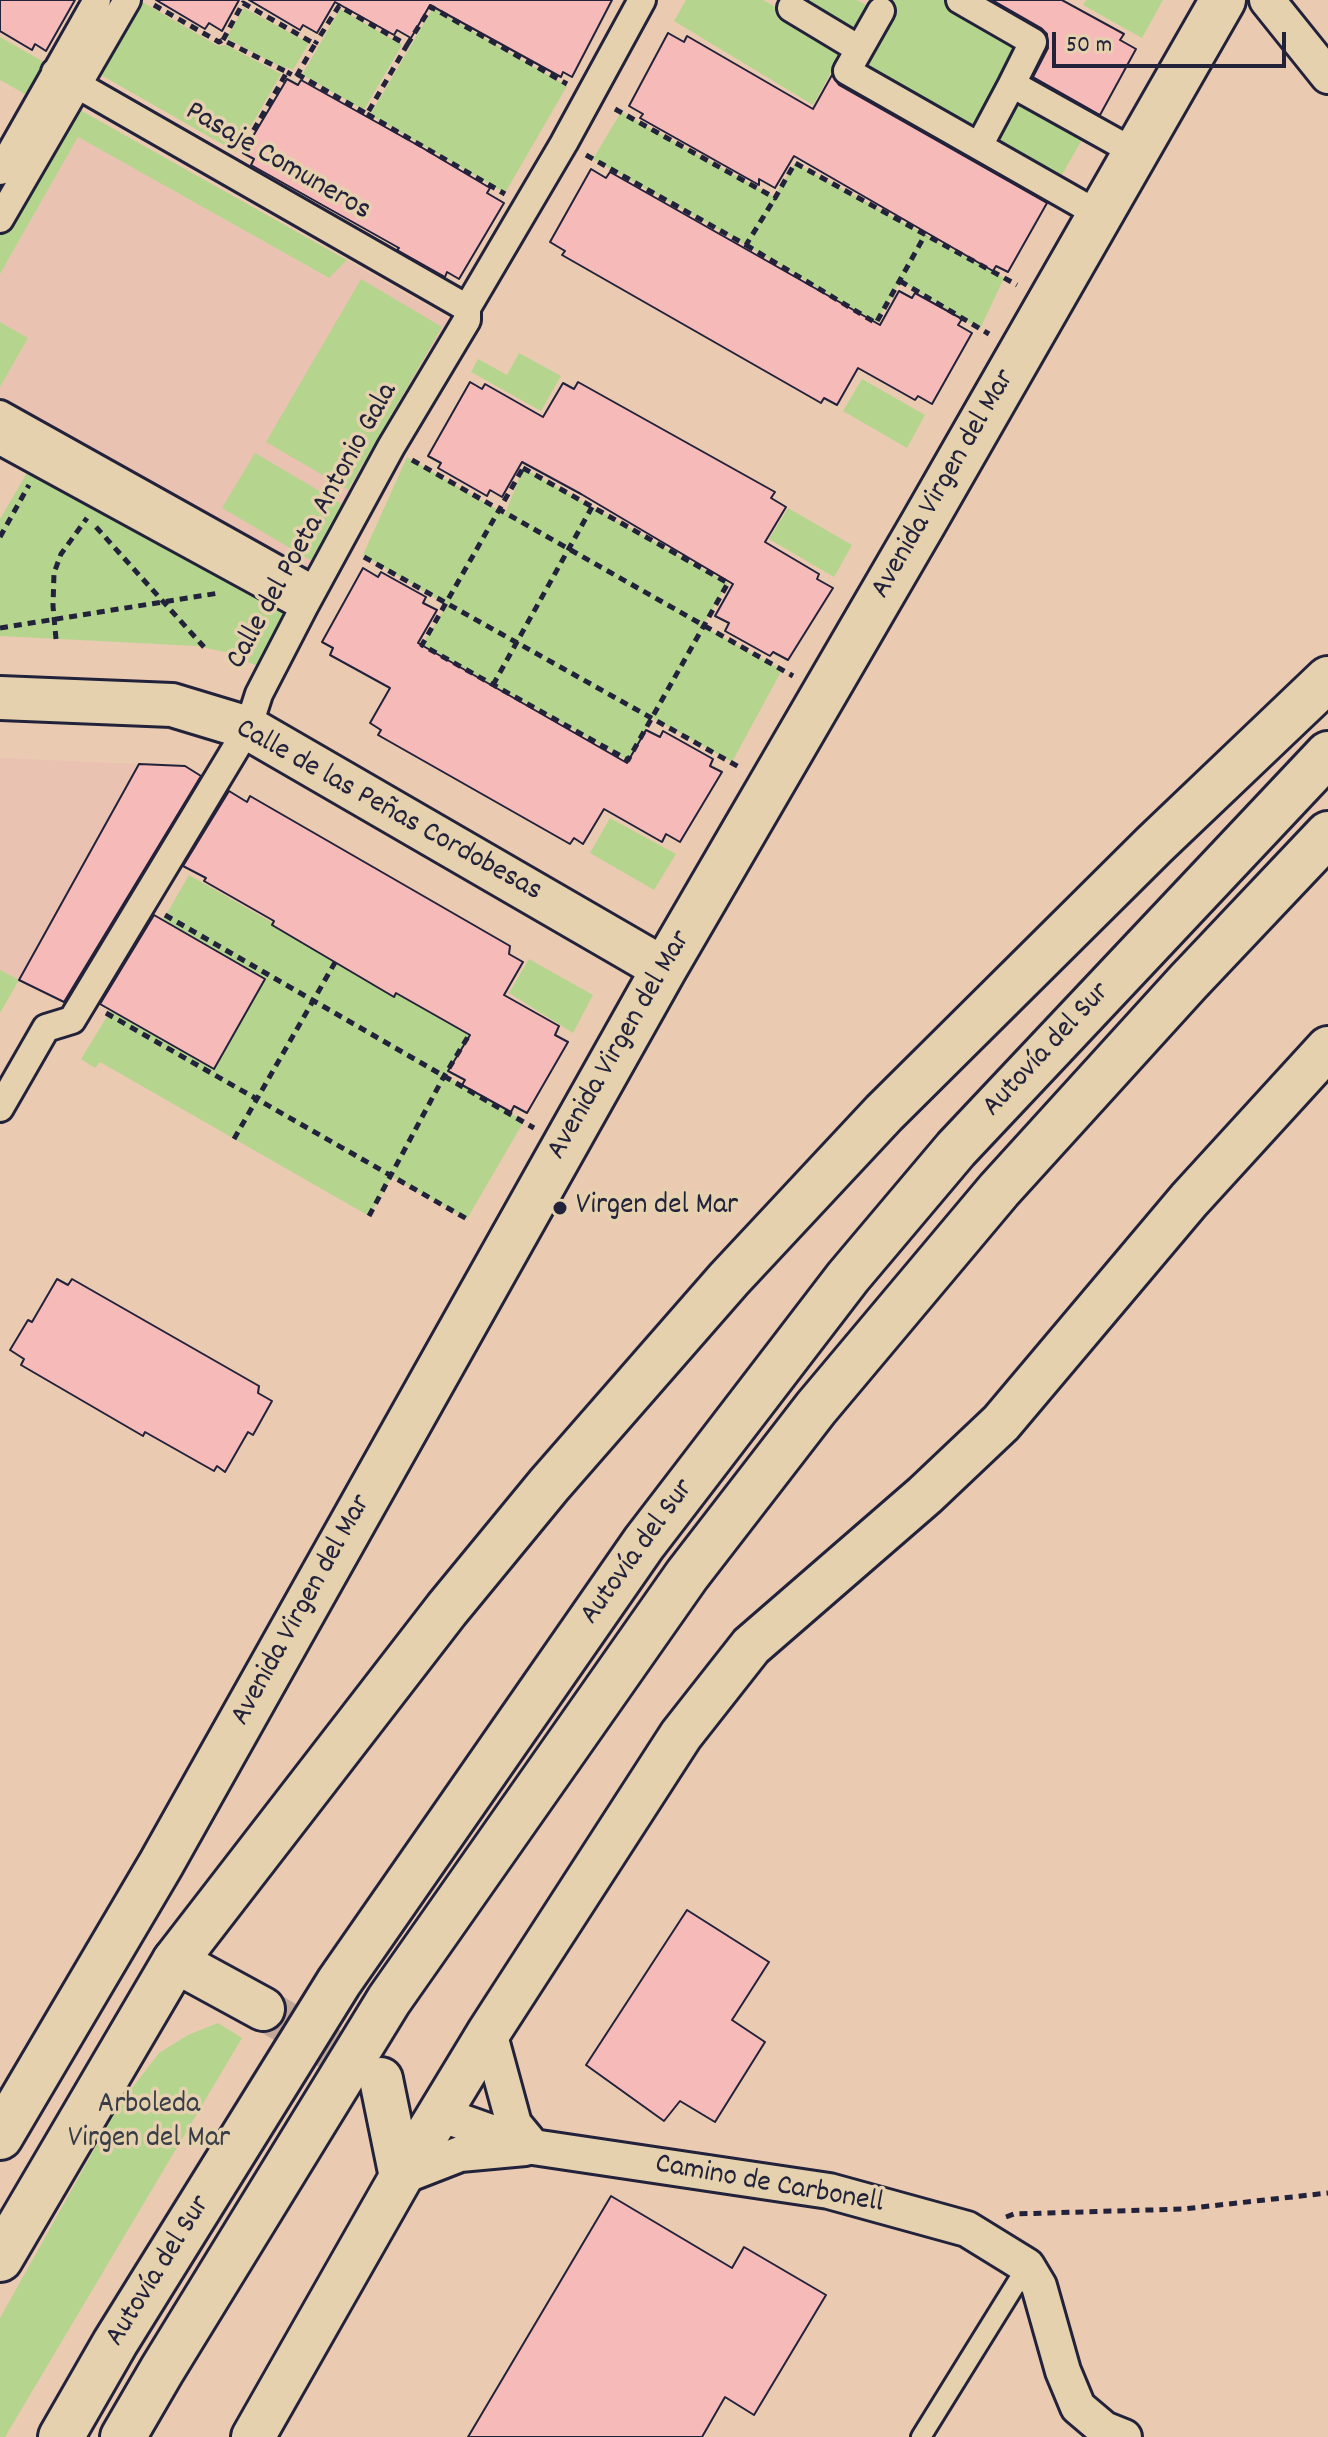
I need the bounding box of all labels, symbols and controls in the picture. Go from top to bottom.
scale bar [1056,16,1290,66]
text: 50 m [1066,29,1112,63]
street label: Pasaje Comuneros [178,95,376,231]
street label: Avenida Virgen del Mar [865,364,1025,606]
street label: Calle del Poeta Antonio Gala [220,378,408,676]
street label: Calle de las Peñas Cordobesas [229,713,547,911]
street label: Avenida Virgen del Mar [541,925,701,1167]
street label: Autovía del Sur [976,976,1120,1126]
place label: Virgen del Mar [576,1190,738,1226]
marker: Virgen del Mar [551,1199,569,1217]
street label: Autovía del Sur [574,1473,704,1633]
street label: Avenida Virgen del Mar [225,1489,381,1733]
park label: Arboleda Virgen del Mar [68,2089,230,2160]
street label: Camino de Carbonell [652,2148,886,2224]
street label: Autovía del Sur [99,2190,221,2354]

